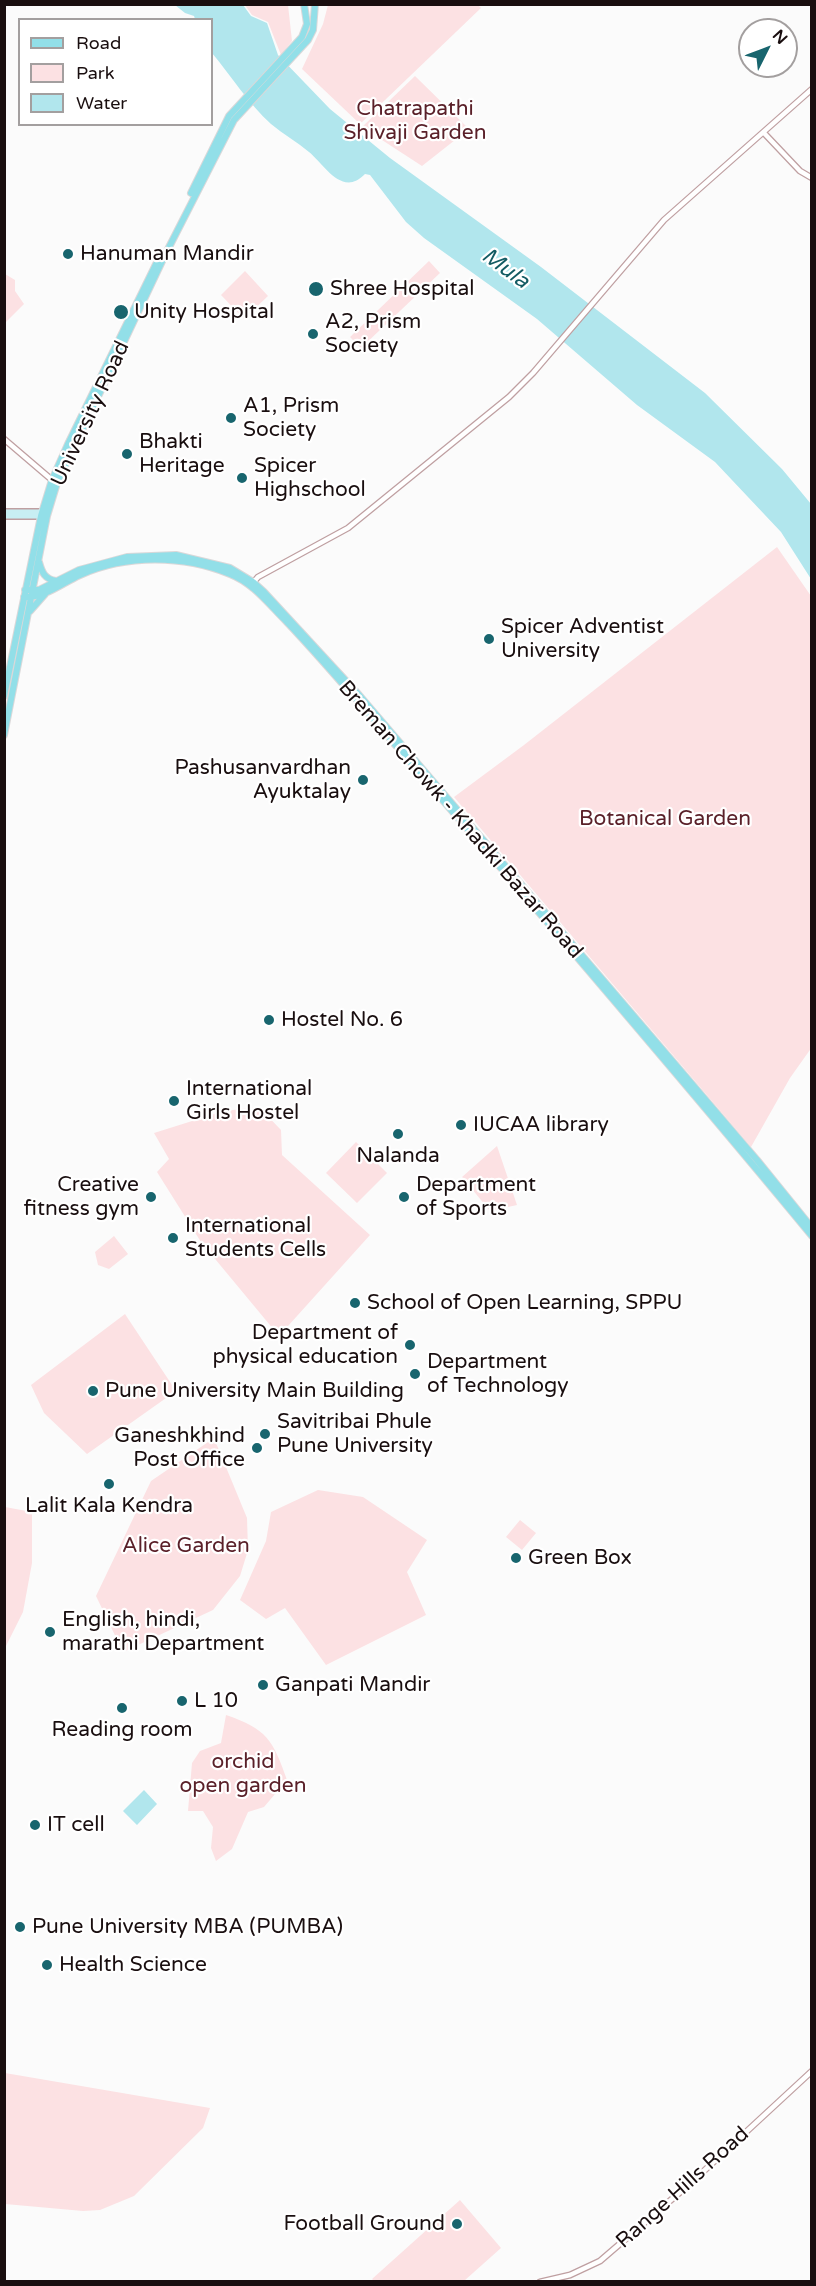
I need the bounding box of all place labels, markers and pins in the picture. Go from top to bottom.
place label: Hanuman Mandir [80,241,254,267]
marker: Hanuman Mandir [61,247,75,261]
place label: Shree Hospital [330,276,474,302]
marker: Shree Hospital [307,280,325,298]
place label: Unity Hospital [134,299,274,325]
marker: Unity Hospital [112,303,130,321]
place label: A2, Prism Society [325,309,421,359]
marker: A2, Prism Society [306,327,320,341]
place label: A1, Prism Society [243,393,339,443]
marker: A1, Prism Society [224,411,238,425]
place label: Bhakti Heritage [139,429,225,479]
marker: Bhakti Heritage [120,447,134,461]
place label: Spicer Highschool [254,453,366,503]
marker: Spicer Highschool [235,471,249,485]
place label: Spicer Adventist University [501,614,664,664]
marker: Spicer Adventist University [482,632,496,646]
place label: Pashusanvardhan Ayuktalay [174,755,351,805]
marker: Pashusanvardhan Ayuktalay [356,773,370,787]
place label: Hostel No. 6 [281,1007,403,1033]
marker: Hostel No. 6 [262,1013,276,1027]
place label: International Girls Hostel [186,1076,312,1126]
marker: International Girls Hostel [167,1094,181,1108]
place label: IUCAA library [473,1112,609,1138]
marker: IUCAA library [454,1118,468,1132]
marker: Nalanda [391,1127,405,1141]
place label: Nalanda [356,1143,440,1169]
place label: Creative fitness gym [24,1172,139,1222]
place label: Department of Sports [416,1172,536,1222]
marker: Creative fitness gym [144,1190,158,1204]
marker: Department of Sports [397,1190,411,1204]
place label: International Students Cells [185,1213,326,1263]
marker: International Students Cells [166,1231,180,1245]
place label: School of Open Learning, SPPU [367,1290,682,1316]
marker: School of Open Learning, SPPU [348,1296,362,1310]
place label: Department of physical education [212,1320,398,1370]
marker: Department of physical education [403,1338,417,1352]
place label: Department of Technology [427,1349,569,1399]
marker: Department of Technology [408,1367,422,1381]
place label: Pune University Main Building [105,1378,404,1404]
marker: Pune University Main Building [86,1384,100,1398]
place label: Savitribai Phule Pune University [277,1409,433,1459]
place label: Ganeshkhind Post Office [114,1423,245,1473]
marker: Savitribai Phule Pune University [258,1427,272,1441]
marker: Ganeshkhind Post Office [250,1441,264,1455]
marker: Lalit Kala Kendra [102,1477,116,1491]
place label: Lalit Kala Kendra [25,1493,193,1519]
place label: Green Box [528,1545,632,1571]
marker: Green Box [509,1551,523,1565]
place label: English, hindi, marathi Department [62,1607,264,1657]
marker: English, hindi, marathi Department [43,1625,57,1639]
place label: Ganpati Mandir [275,1672,430,1698]
marker: Ganpati Mandir [256,1678,270,1692]
place label: L 10 [194,1688,238,1714]
marker: L 10 [175,1694,189,1708]
marker: Reading room [115,1701,129,1715]
place label: Reading room [51,1717,193,1743]
place label: IT cell [47,1812,105,1838]
marker: IT cell [28,1818,42,1832]
place label: Pune University MBA (PUMBA) [32,1914,343,1940]
marker: Pune University MBA (PUMBA) [13,1920,27,1934]
place label: Health Science [59,1952,207,1978]
marker: Health Science [40,1958,54,1972]
place label: Football Ground [283,2211,445,2237]
marker: Football Ground [450,2217,464,2231]

